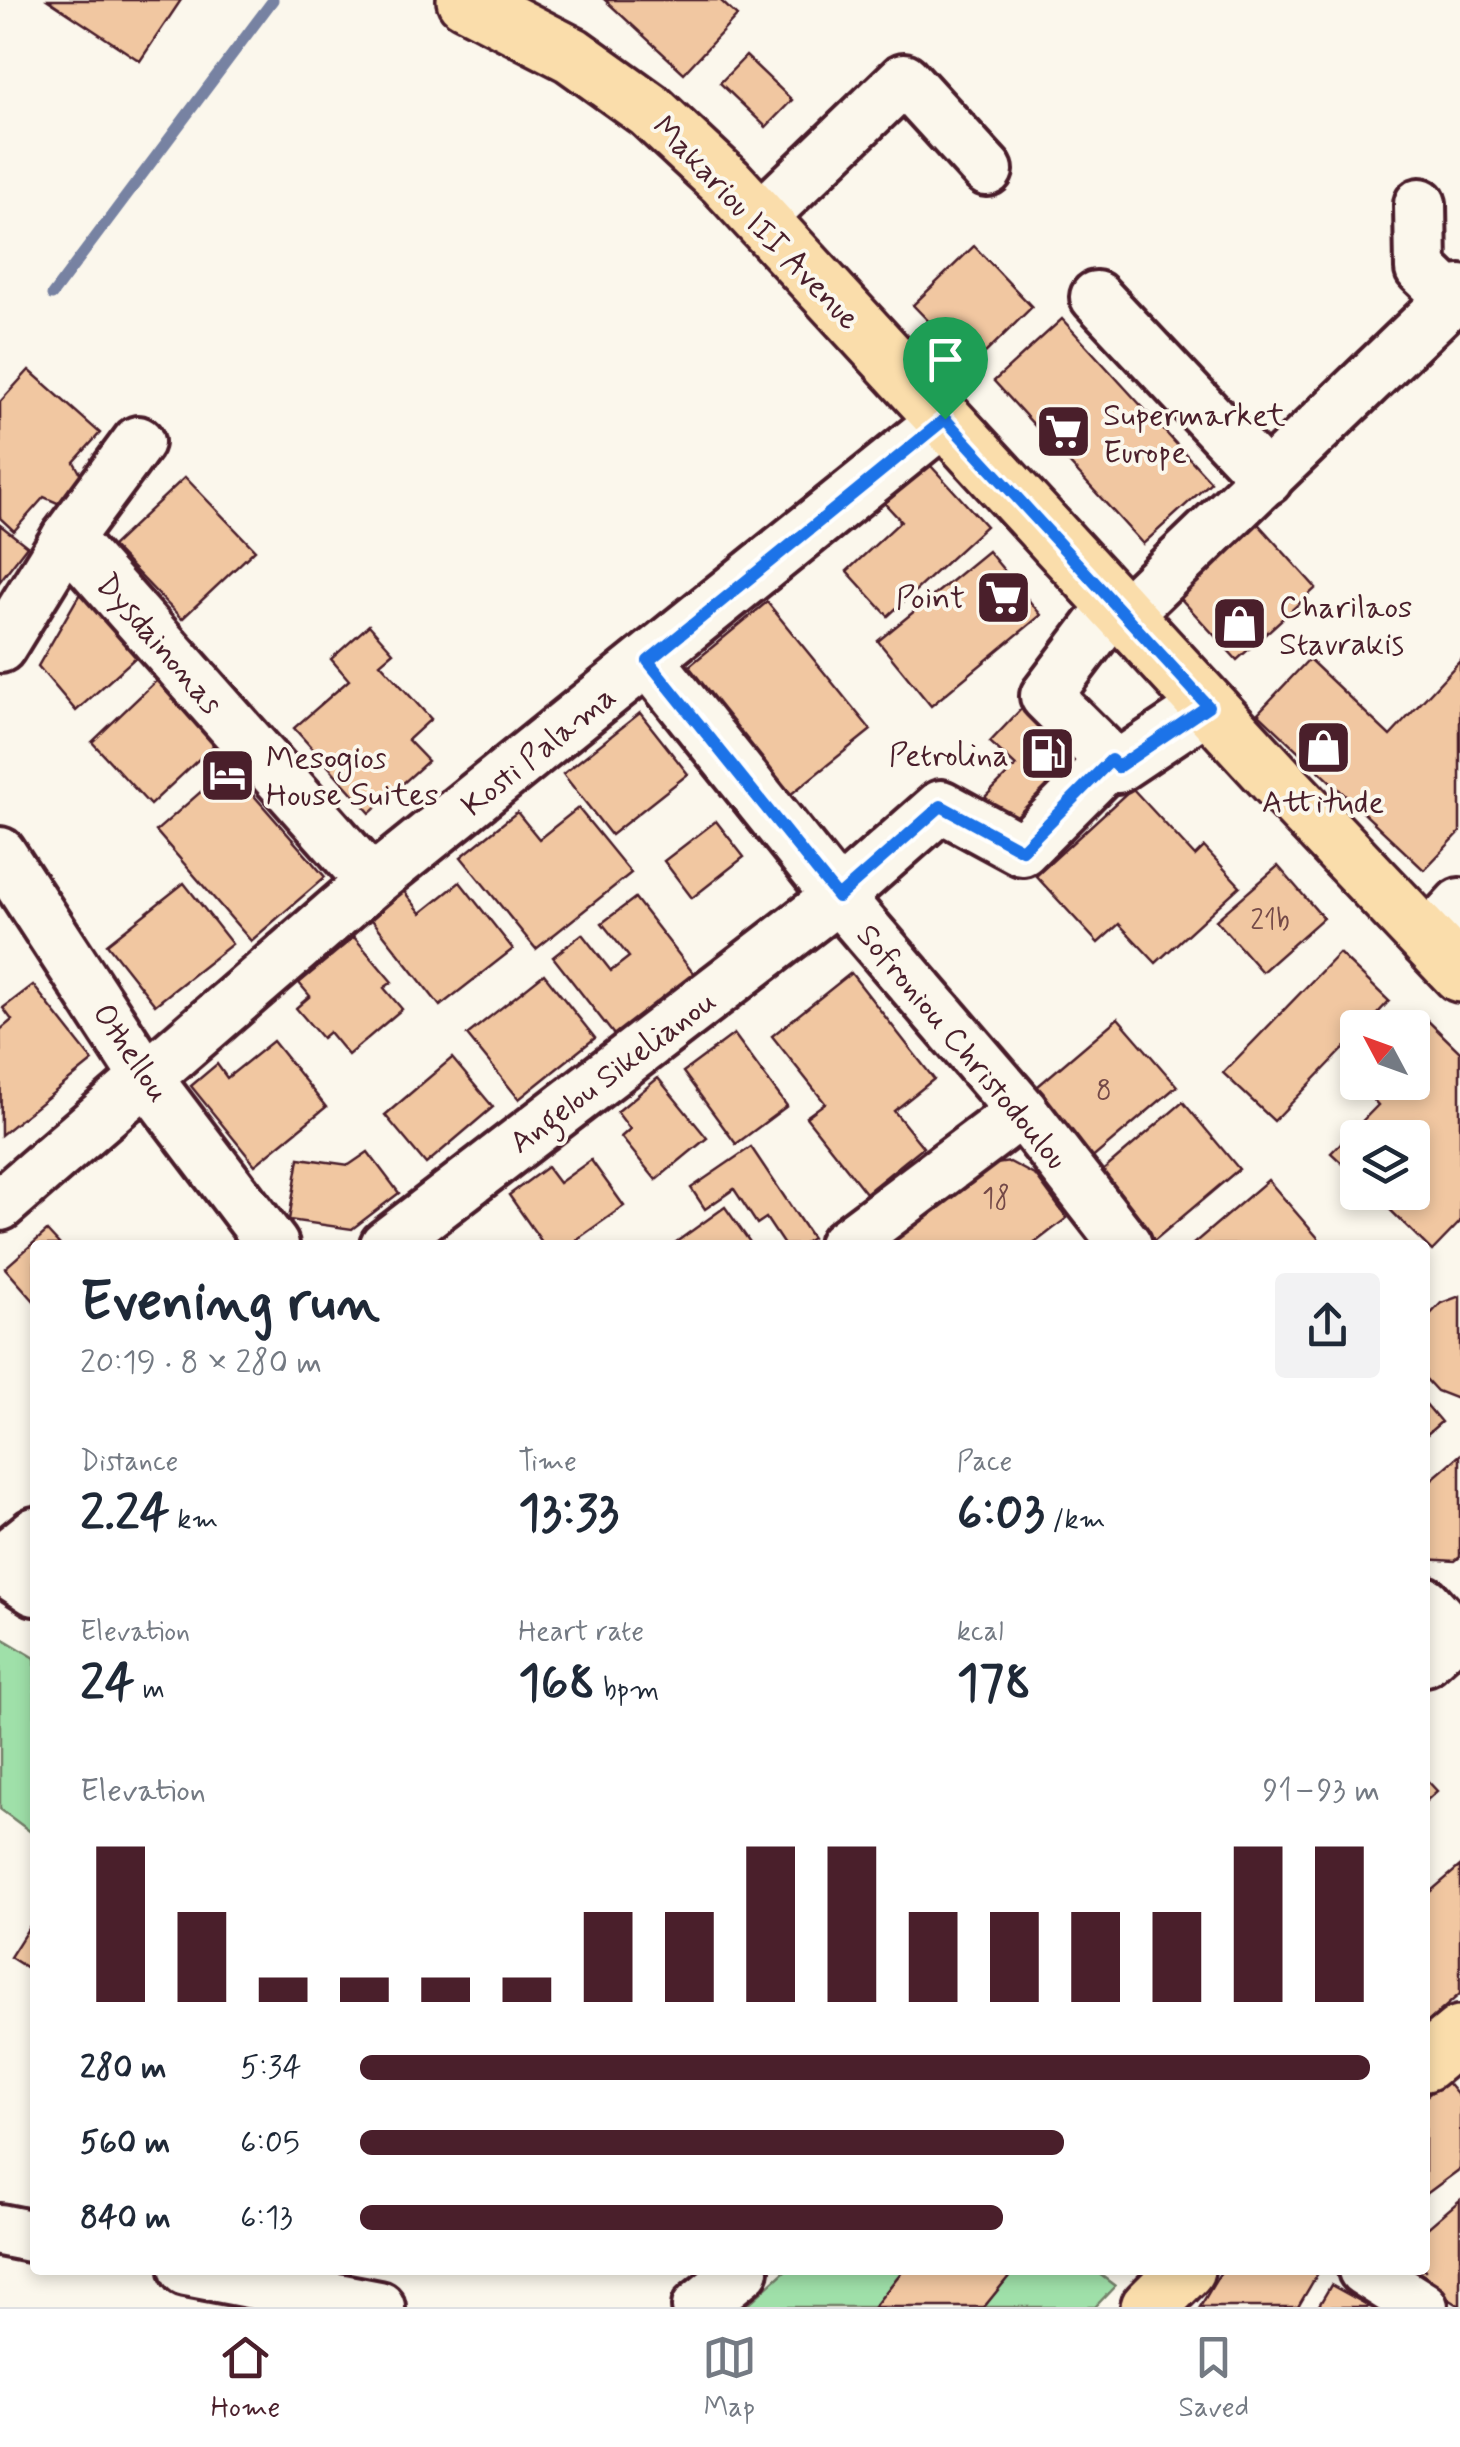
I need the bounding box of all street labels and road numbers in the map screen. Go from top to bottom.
street label: Makariou III Avenue [642,107,869,340]
street label: Dysdainonas [86,565,231,724]
street label: Kosti Palama [453,676,625,827]
street label: Sofroniou Christodoulou [846,916,1077,1179]
street label: Angelou Sikelianou [501,981,727,1167]
street label: Othellou [82,995,179,1111]

